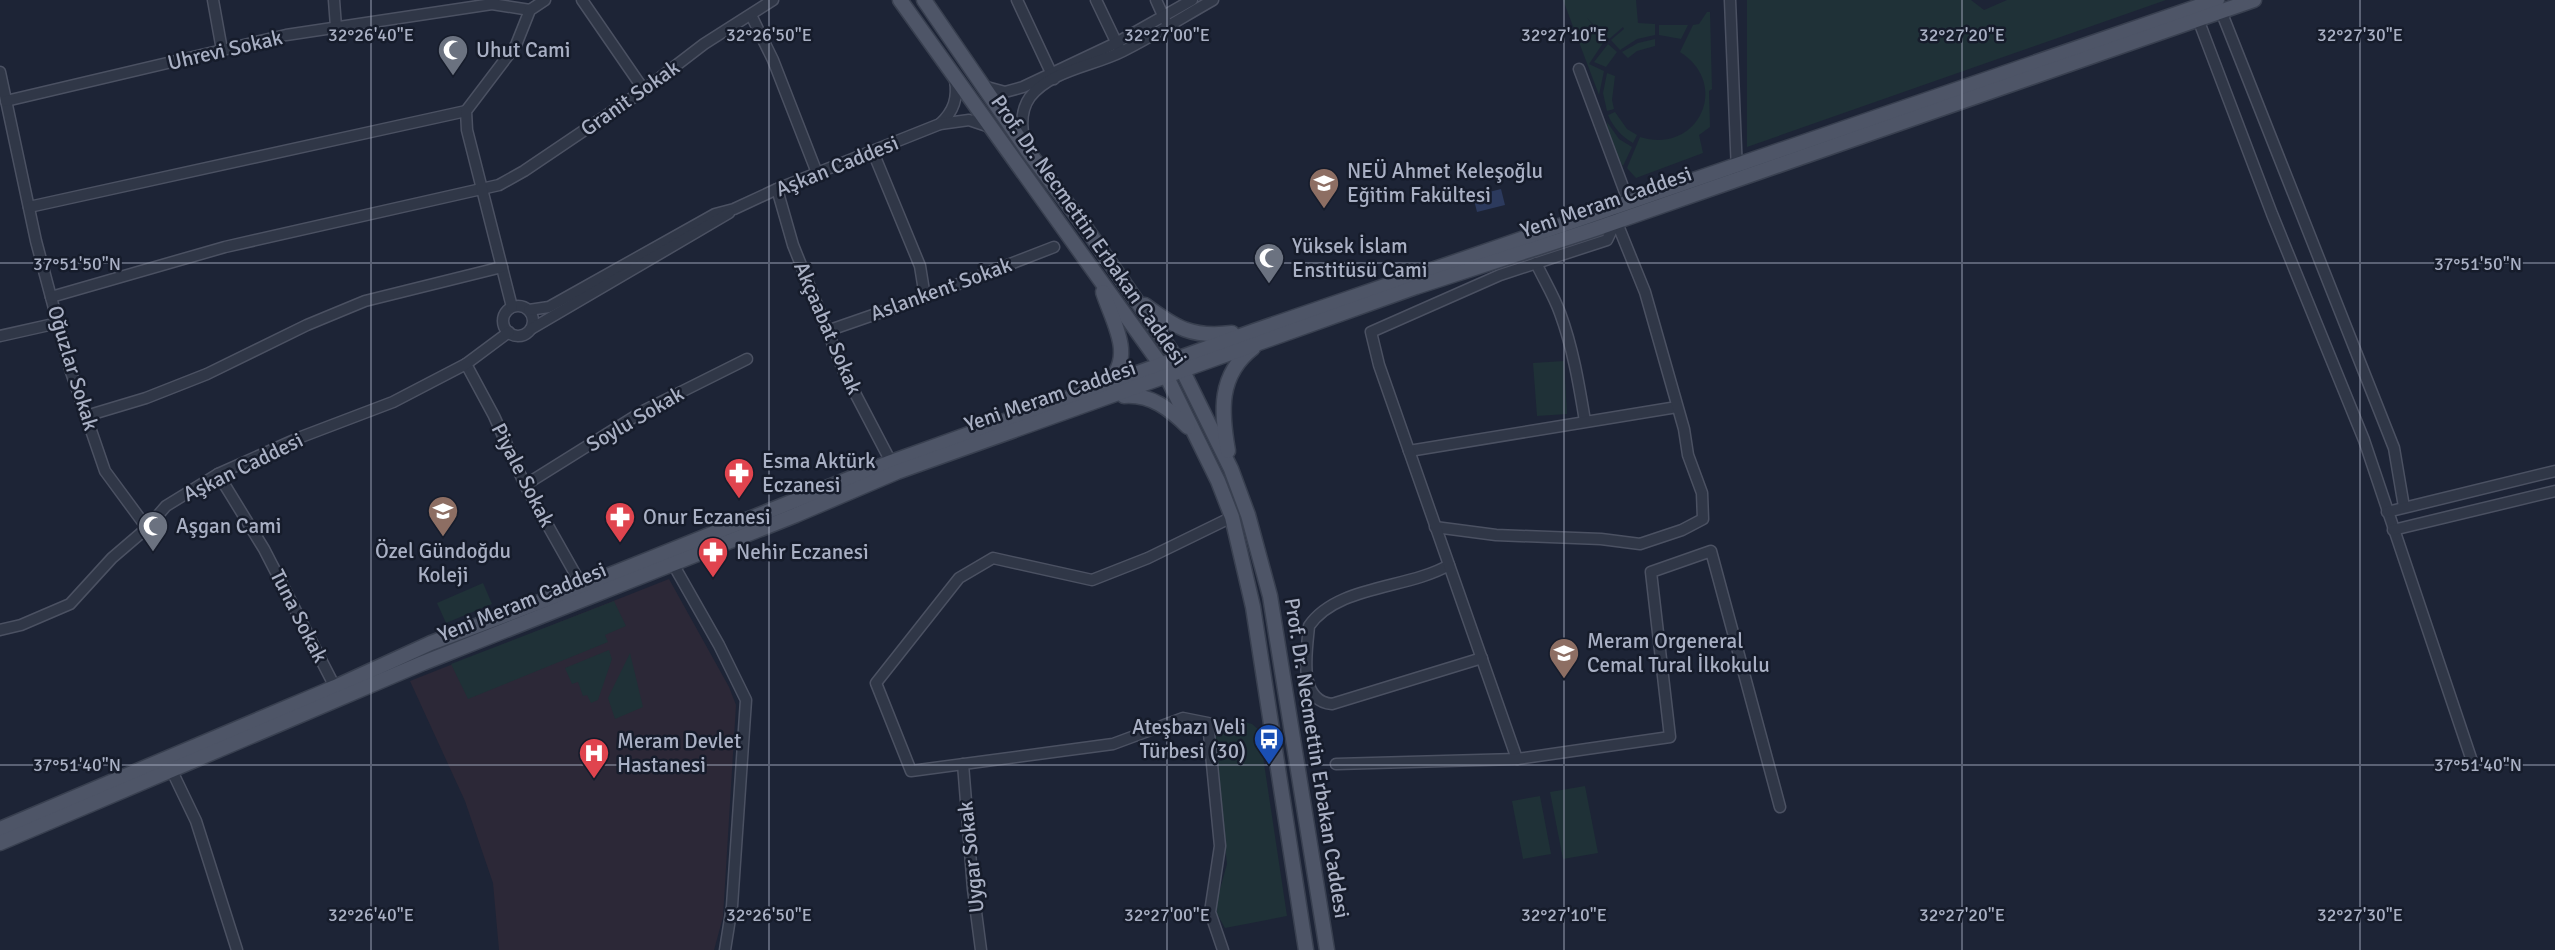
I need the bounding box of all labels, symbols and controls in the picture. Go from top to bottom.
street label: Uhrevi Sokak [165,24,285,76]
text: 32°26'40"E [328,24,414,46]
text: 32°26'50"E [726,24,812,46]
text: 32°27'00"E [1124,24,1210,46]
text: 32°27'10"E [1521,24,1607,46]
text: 32°27'20"E [1919,24,2005,46]
text: 32°27'30"E [2317,24,2403,46]
mosque icon: Uhut Cami [436,33,470,77]
place label: Uhut Cami [476,37,571,63]
street label: Granit Sokak [575,54,685,142]
street label: Prof. Dr. Necmettin Erbakan Caddesi [985,90,1193,370]
street label: Aşkan Caddesi [772,130,902,202]
place label: NEÜ Ahmet Keleşoğlu Eğitim Fakültesi [1347,158,1543,208]
street label: Yeni Meram Caddesi [1517,160,1695,244]
school or university icon: NEÜ Ahmet Keleşoğlu Eğitim Fakültesi [1307,166,1341,210]
place label: Yüksek İslam Enstitüsü Cami [1292,233,1427,283]
mosque icon: Yüksek İslam Enstitüsü Cami [1252,241,1286,285]
street label: Aslankent Sokak [867,251,1016,327]
text: 37°51'50"N [33,253,121,275]
text: 37°51'50"N [2434,253,2522,275]
street label: Akçaabat Sokak [788,258,868,399]
street label: Oğuzlar Sokak [42,302,104,434]
street label: Yeni Meram Caddesi [961,354,1139,438]
street label: Soylu Sokak [582,380,689,457]
street label: Piyale Sokak [486,419,560,532]
street label: Aşkan Caddesi [179,427,307,507]
place label: Esma Aktürk Eczanesi [762,448,876,498]
pharmacy icon: Esma Aktürk Eczanesi [722,456,756,500]
school or university icon: Özel Gündoğdu Koleji [426,494,460,538]
pharmacy icon: Onur Eczanesi [603,500,637,544]
place label: Onur Eczanesi [643,504,771,530]
mosque icon: Aşgan Cami [136,509,170,553]
place label: Aşgan Cami [176,513,281,539]
pharmacy icon: Nehir Eczanesi [696,535,730,579]
place label: Özel Gündoğdu Koleji [375,538,511,588]
place label: Nehir Eczanesi [736,539,869,565]
street label: Yeni Meram Caddesi [434,556,610,648]
street label: Tuna Sokak [264,565,334,667]
street label: Prof. Dr. Necmettin Erbakan Caddesi [1279,596,1355,920]
place label: Meram Orgeneral Cemal Tural İlkokulu [1587,628,1770,678]
school or university icon: Meram Orgeneral Cemal Tural İlkokulu [1547,636,1581,680]
place label: Ateşbazı Veli Türbesi (30) [1132,714,1246,764]
bus stop icon: Ateşbazı Veli Türbesi (30) [1252,722,1286,766]
place label: Meram Devlet Hastanesi [617,728,741,778]
hospital icon: Meram Devlet Hastanesi [577,736,611,780]
text: 37°51'40"N [33,754,121,776]
text: 37°51'40"N [2434,754,2522,776]
street label: Uygar Sokak [952,799,990,914]
text: 32°26'40"E [328,904,414,926]
text: 32°26'50"E [726,904,812,926]
text: 32°27'00"E [1124,904,1210,926]
text: 32°27'10"E [1521,904,1607,926]
text: 32°27'20"E [1919,904,2005,926]
text: 32°27'30"E [2317,904,2403,926]

